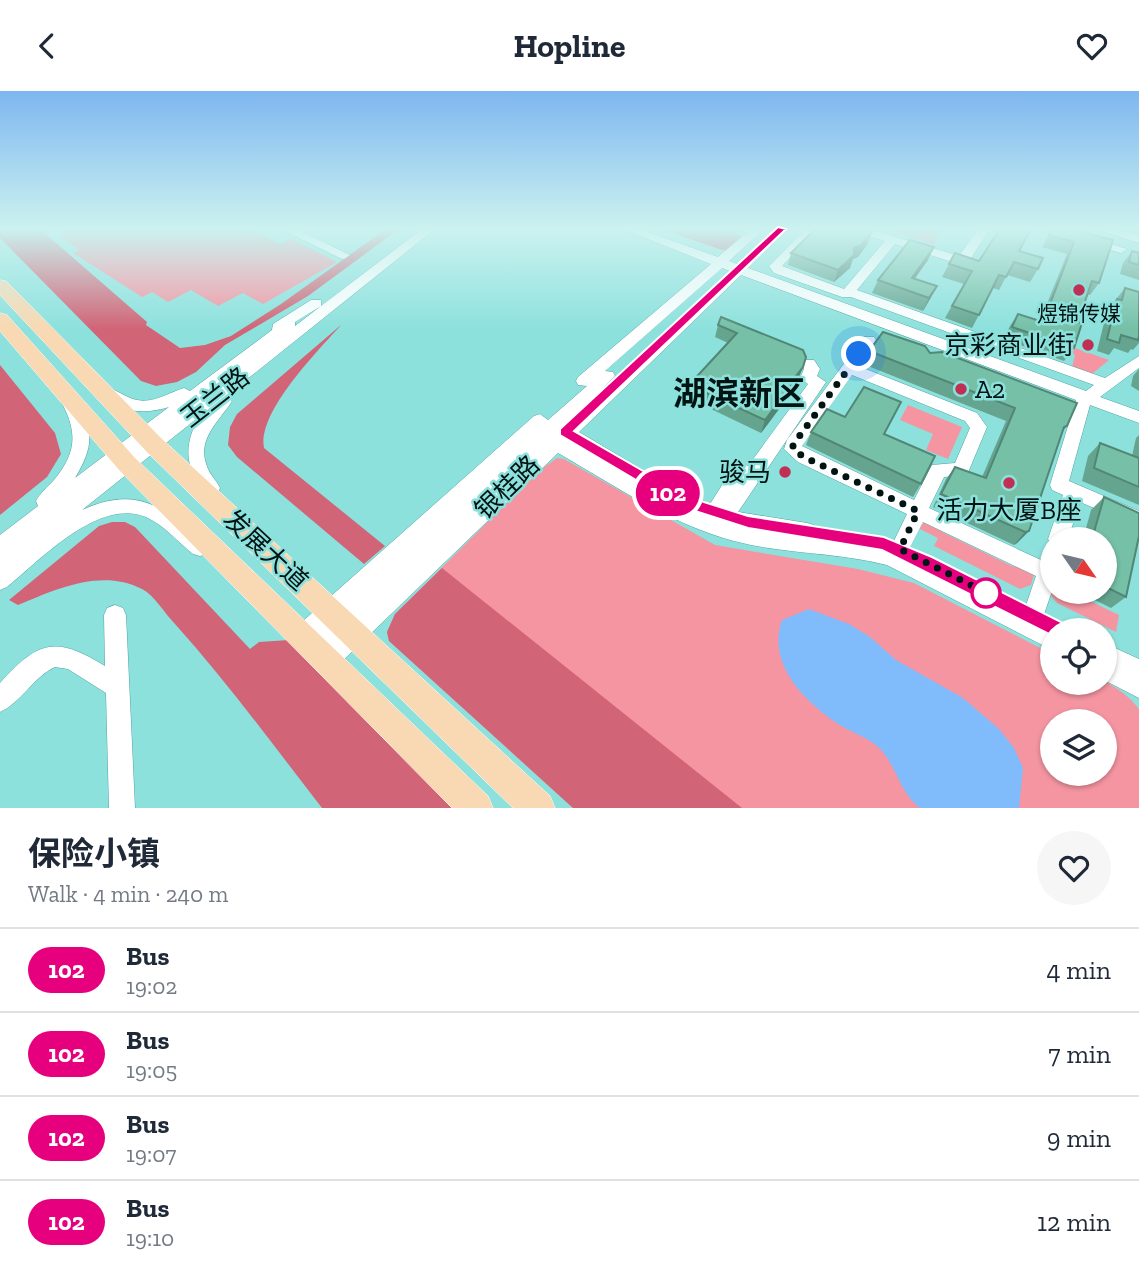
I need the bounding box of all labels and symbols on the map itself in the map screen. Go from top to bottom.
marker: 煜锦传媒 [1071,282,1087,298]
place label: 煜锦传媒 [1037,301,1121,326]
place label: 京彩商业街 [944,329,1074,361]
your location [841,336,876,371]
marker: 京彩商业街 [1080,337,1096,353]
street label: 玉兰路 [174,360,256,434]
place label: A2 [975,373,1005,405]
district label: 湖滨新区 [673,374,805,413]
marker: A2 [953,381,969,397]
street label: 银桂路 [468,448,546,526]
place label: 骏马 [719,456,771,488]
marker: 骏马 [777,464,793,480]
line badge: 102 [628,470,708,516]
marker: 活力大厦B座 [1001,475,1017,491]
place label: 活力大厦B座 [936,494,1082,526]
street label: 发展大道 [217,503,315,597]
north arrow [1040,527,1116,604]
unlabelled marker [971,578,1001,608]

